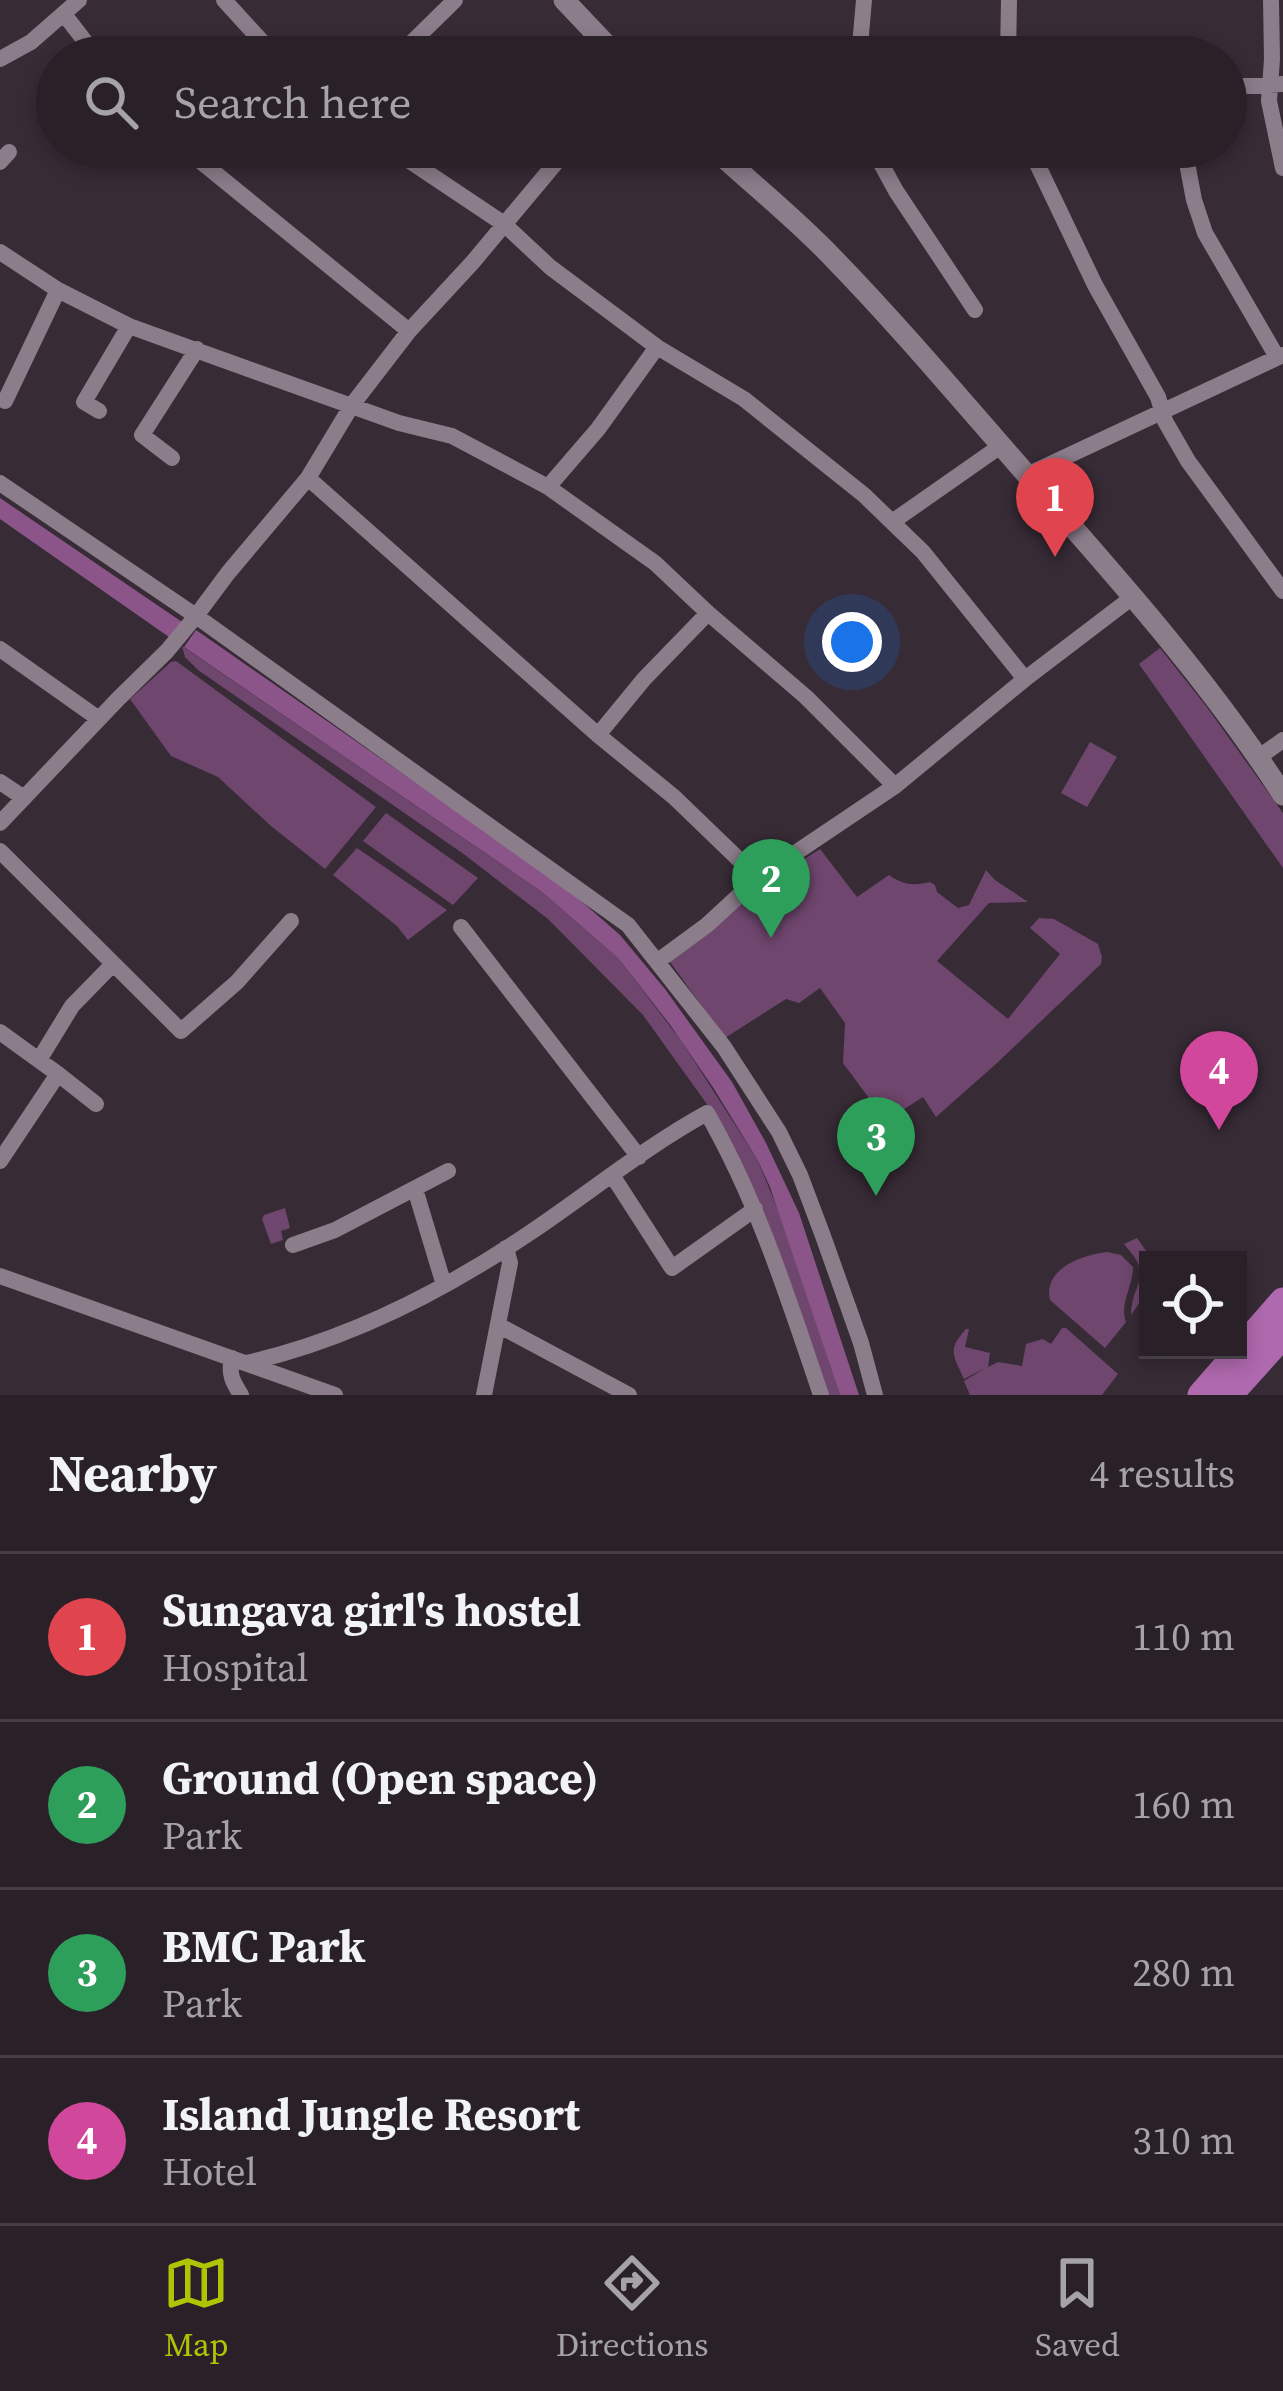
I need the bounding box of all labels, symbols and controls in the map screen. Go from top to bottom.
search box [36,36,1247,168]
icon: search [78,69,144,135]
text: Search here [174,71,411,133]
pin: 1 [1016,458,1094,557]
your location [822,612,882,672]
pin: 2 [732,839,810,938]
pin: 4 [1180,1031,1258,1130]
pin: 3 [837,1097,915,1196]
map controls [1139,1251,1247,1359]
button: locate [1139,1251,1247,1359]
text: Nearby [48,1438,217,1508]
text: 4 results [1090,1447,1235,1500]
text: Sungava girl's hostel [162,1579,581,1641]
text: 1 [76,1610,98,1663]
text: 110 m [1132,1610,1235,1663]
text: Hospital [162,1641,308,1694]
text: Ground (Open space) [162,1747,599,1809]
text: 2 [76,1778,98,1831]
text: 160 m [1132,1778,1235,1831]
text: Park [162,1809,242,1862]
text: BMC Park [162,1915,366,1977]
text: 3 [76,1946,98,1999]
text: 280 m [1132,1946,1235,1999]
text: Park [162,1977,242,2030]
text: Island Jungle Resort [162,2083,580,2145]
text: 4 [76,2114,98,2167]
text: 310 m [1132,2114,1235,2167]
text: Hotel [162,2145,257,2198]
tab: Map [163,2250,229,2367]
tab: Directions [556,2250,709,2367]
tab: Saved [1035,2250,1120,2367]

